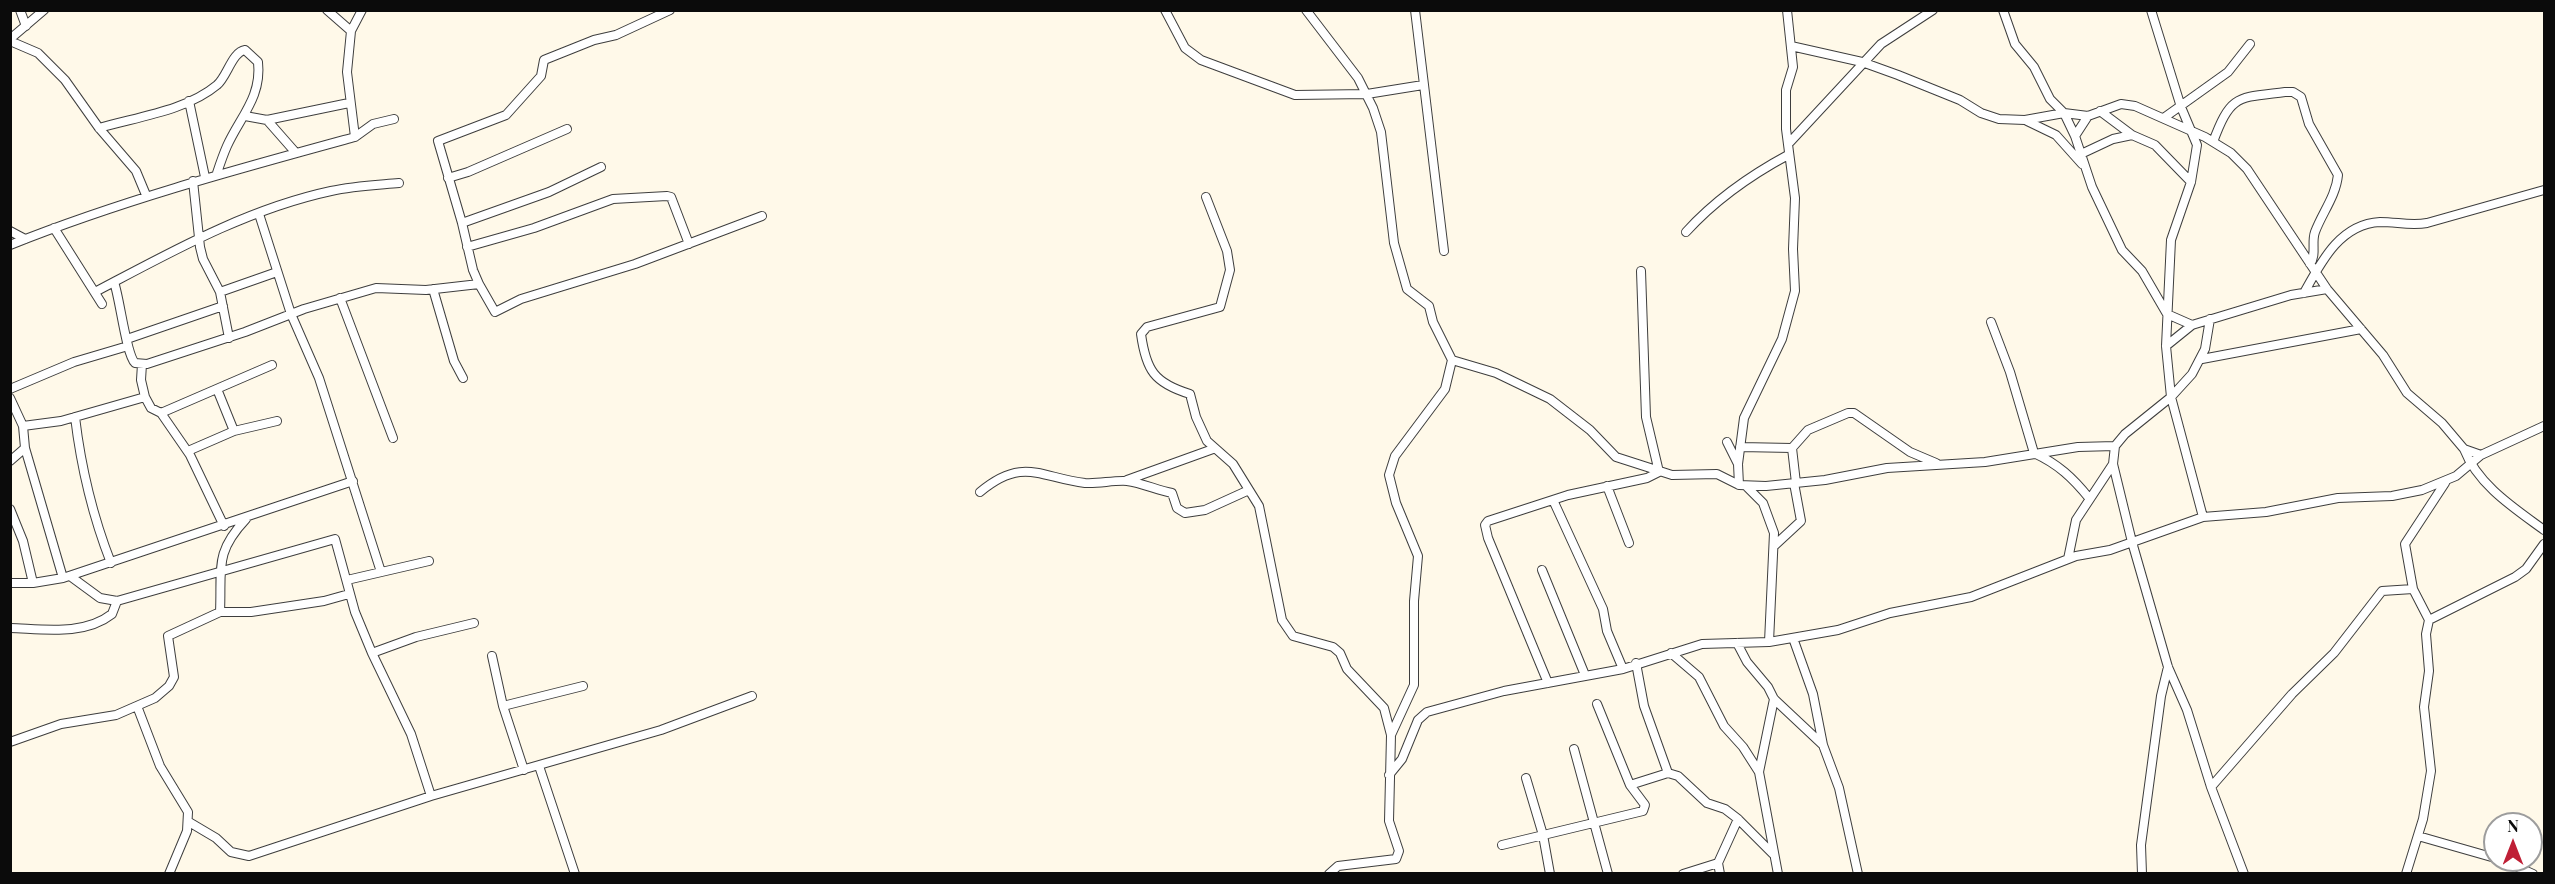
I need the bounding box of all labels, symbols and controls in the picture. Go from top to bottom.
north arrow [2483,812,2543,872]
text: N [2507,815,2519,836]

